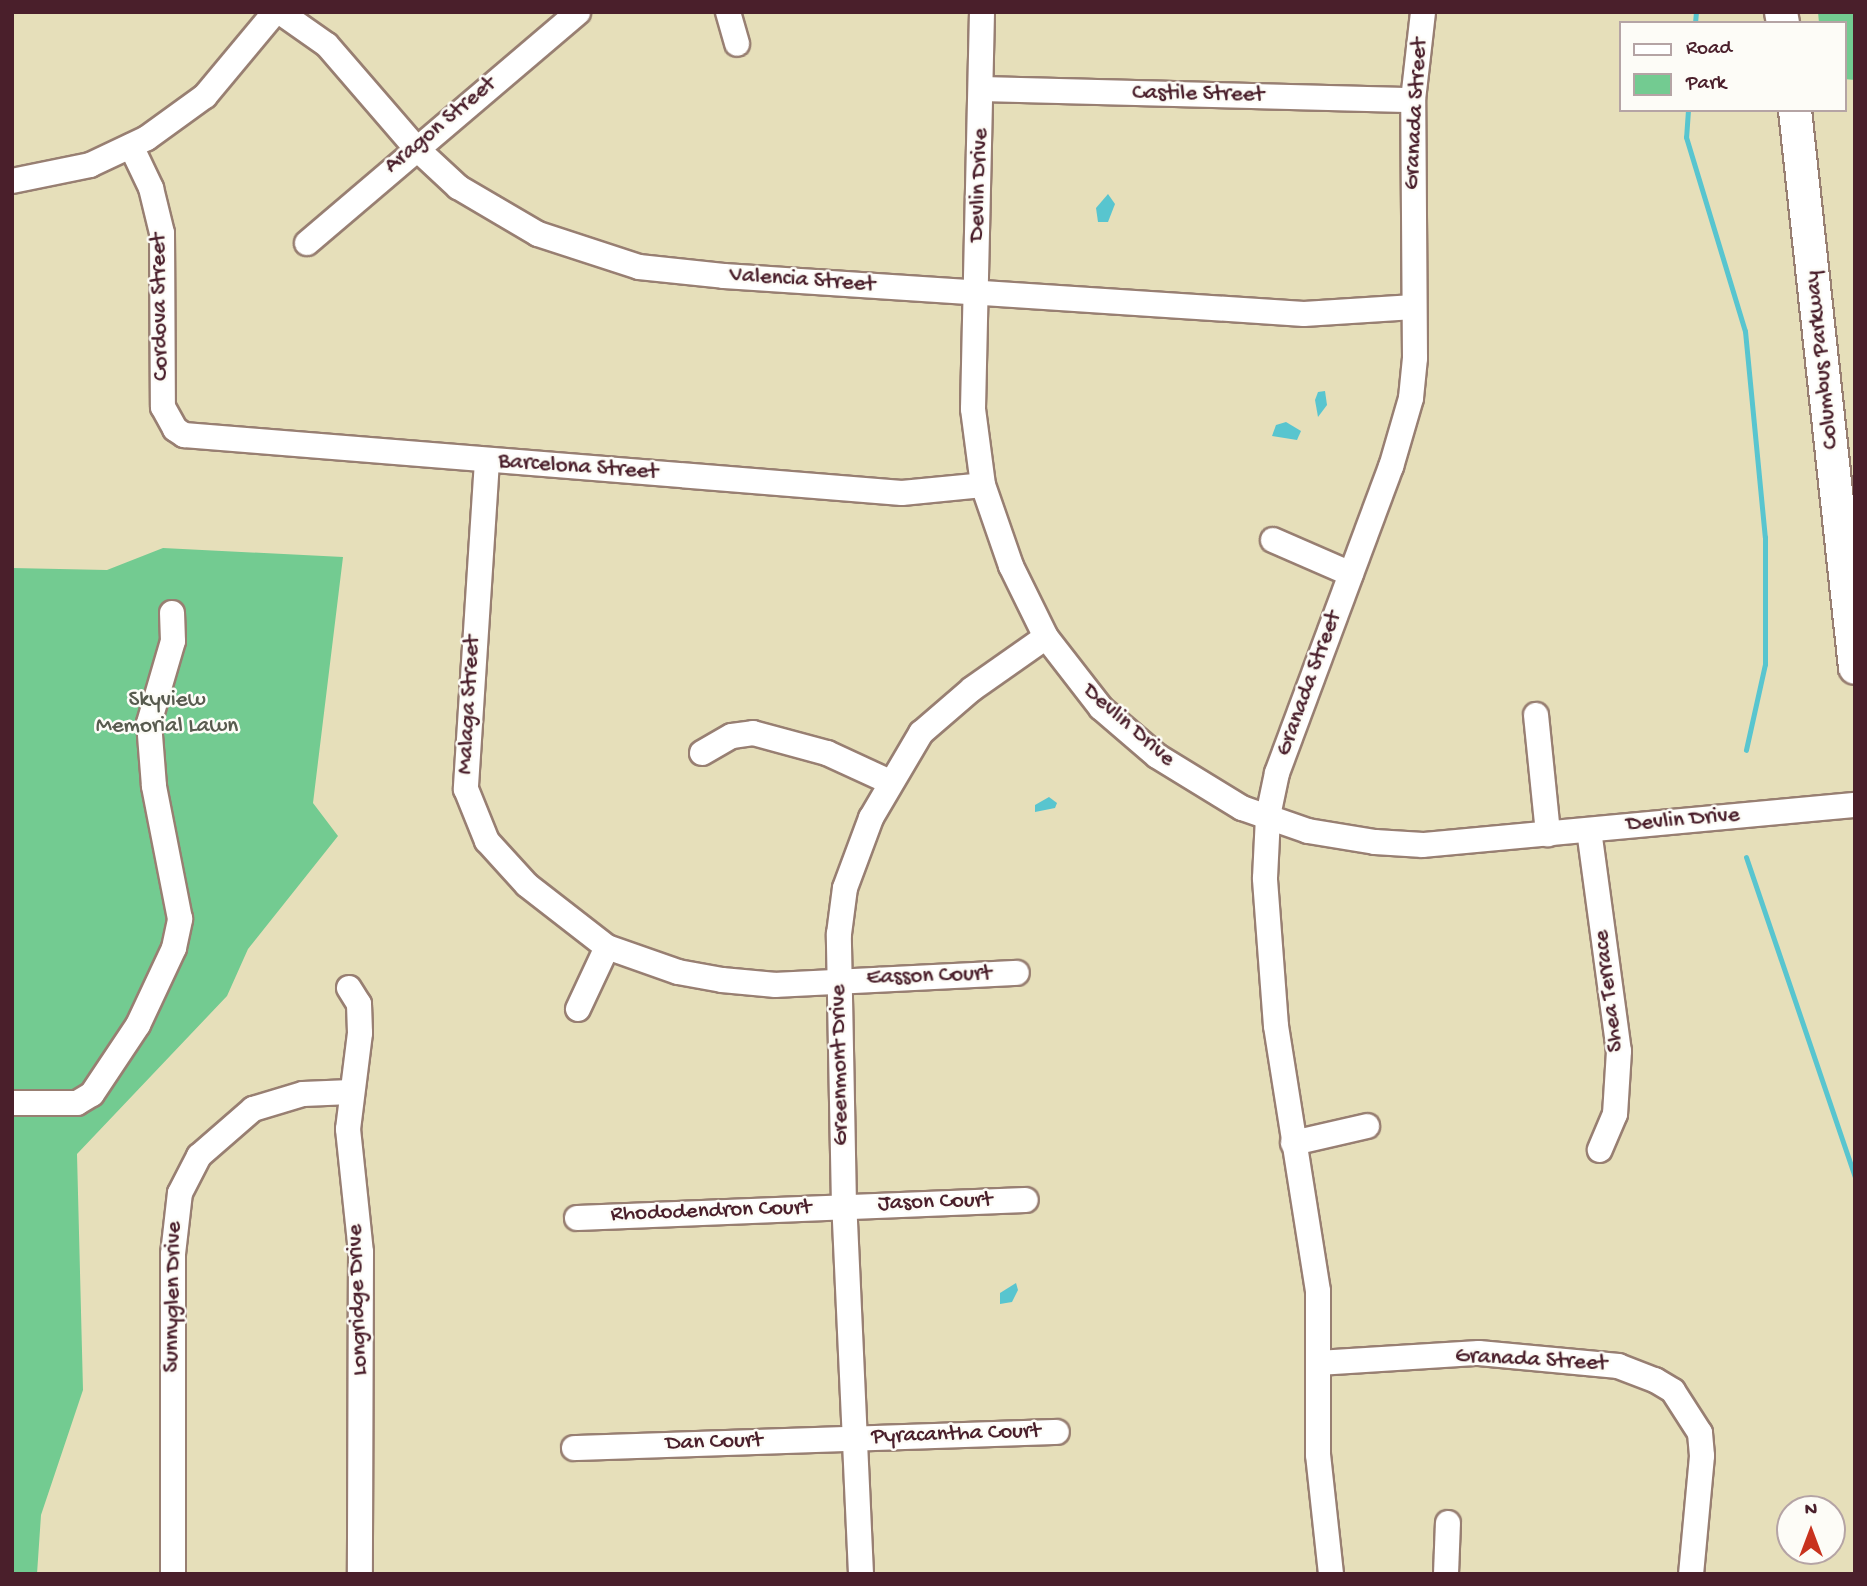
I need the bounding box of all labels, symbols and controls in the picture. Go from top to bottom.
legend [1618,21,1846,112]
street label: Granada Street [1399,37,1435,191]
text: Road [1686,37,1732,62]
street label: Aragon Street [380,71,502,181]
text: Park [1686,72,1726,97]
street label: Castile Street [1132,80,1264,110]
street label: Devlin Drive [964,128,996,242]
street label: Cordova Street [146,233,176,381]
street label: Valencia Street [728,262,876,300]
street label: Columbus Parkway [1800,269,1846,451]
street label: Barcelona Street [497,449,659,487]
street label: Granada Street [1271,608,1349,760]
street label: Malaga Street [453,635,487,775]
street label: Devlin Drive [1076,678,1180,774]
park label: Skyview Memorial Lawn [96,687,238,741]
street label: Devlin Drive [1625,802,1741,840]
street label: Shea Terrace [1589,928,1631,1054]
street label: Easson Court [866,961,992,993]
street label: Greenmont Drive [826,984,856,1146]
street label: Jason Court [877,1187,993,1219]
street label: Rhododendron Court [610,1195,812,1229]
street label: Sunnyglen Drive [159,1221,189,1373]
street label: Longridge Drive [343,1224,375,1376]
street label: Granada Street [1454,1343,1608,1379]
street label: Pyracantha Court [871,1418,1041,1452]
street label: Dan Court [665,1428,763,1458]
north arrow [1776,1495,1846,1565]
text: N [1805,1499,1817,1522]

